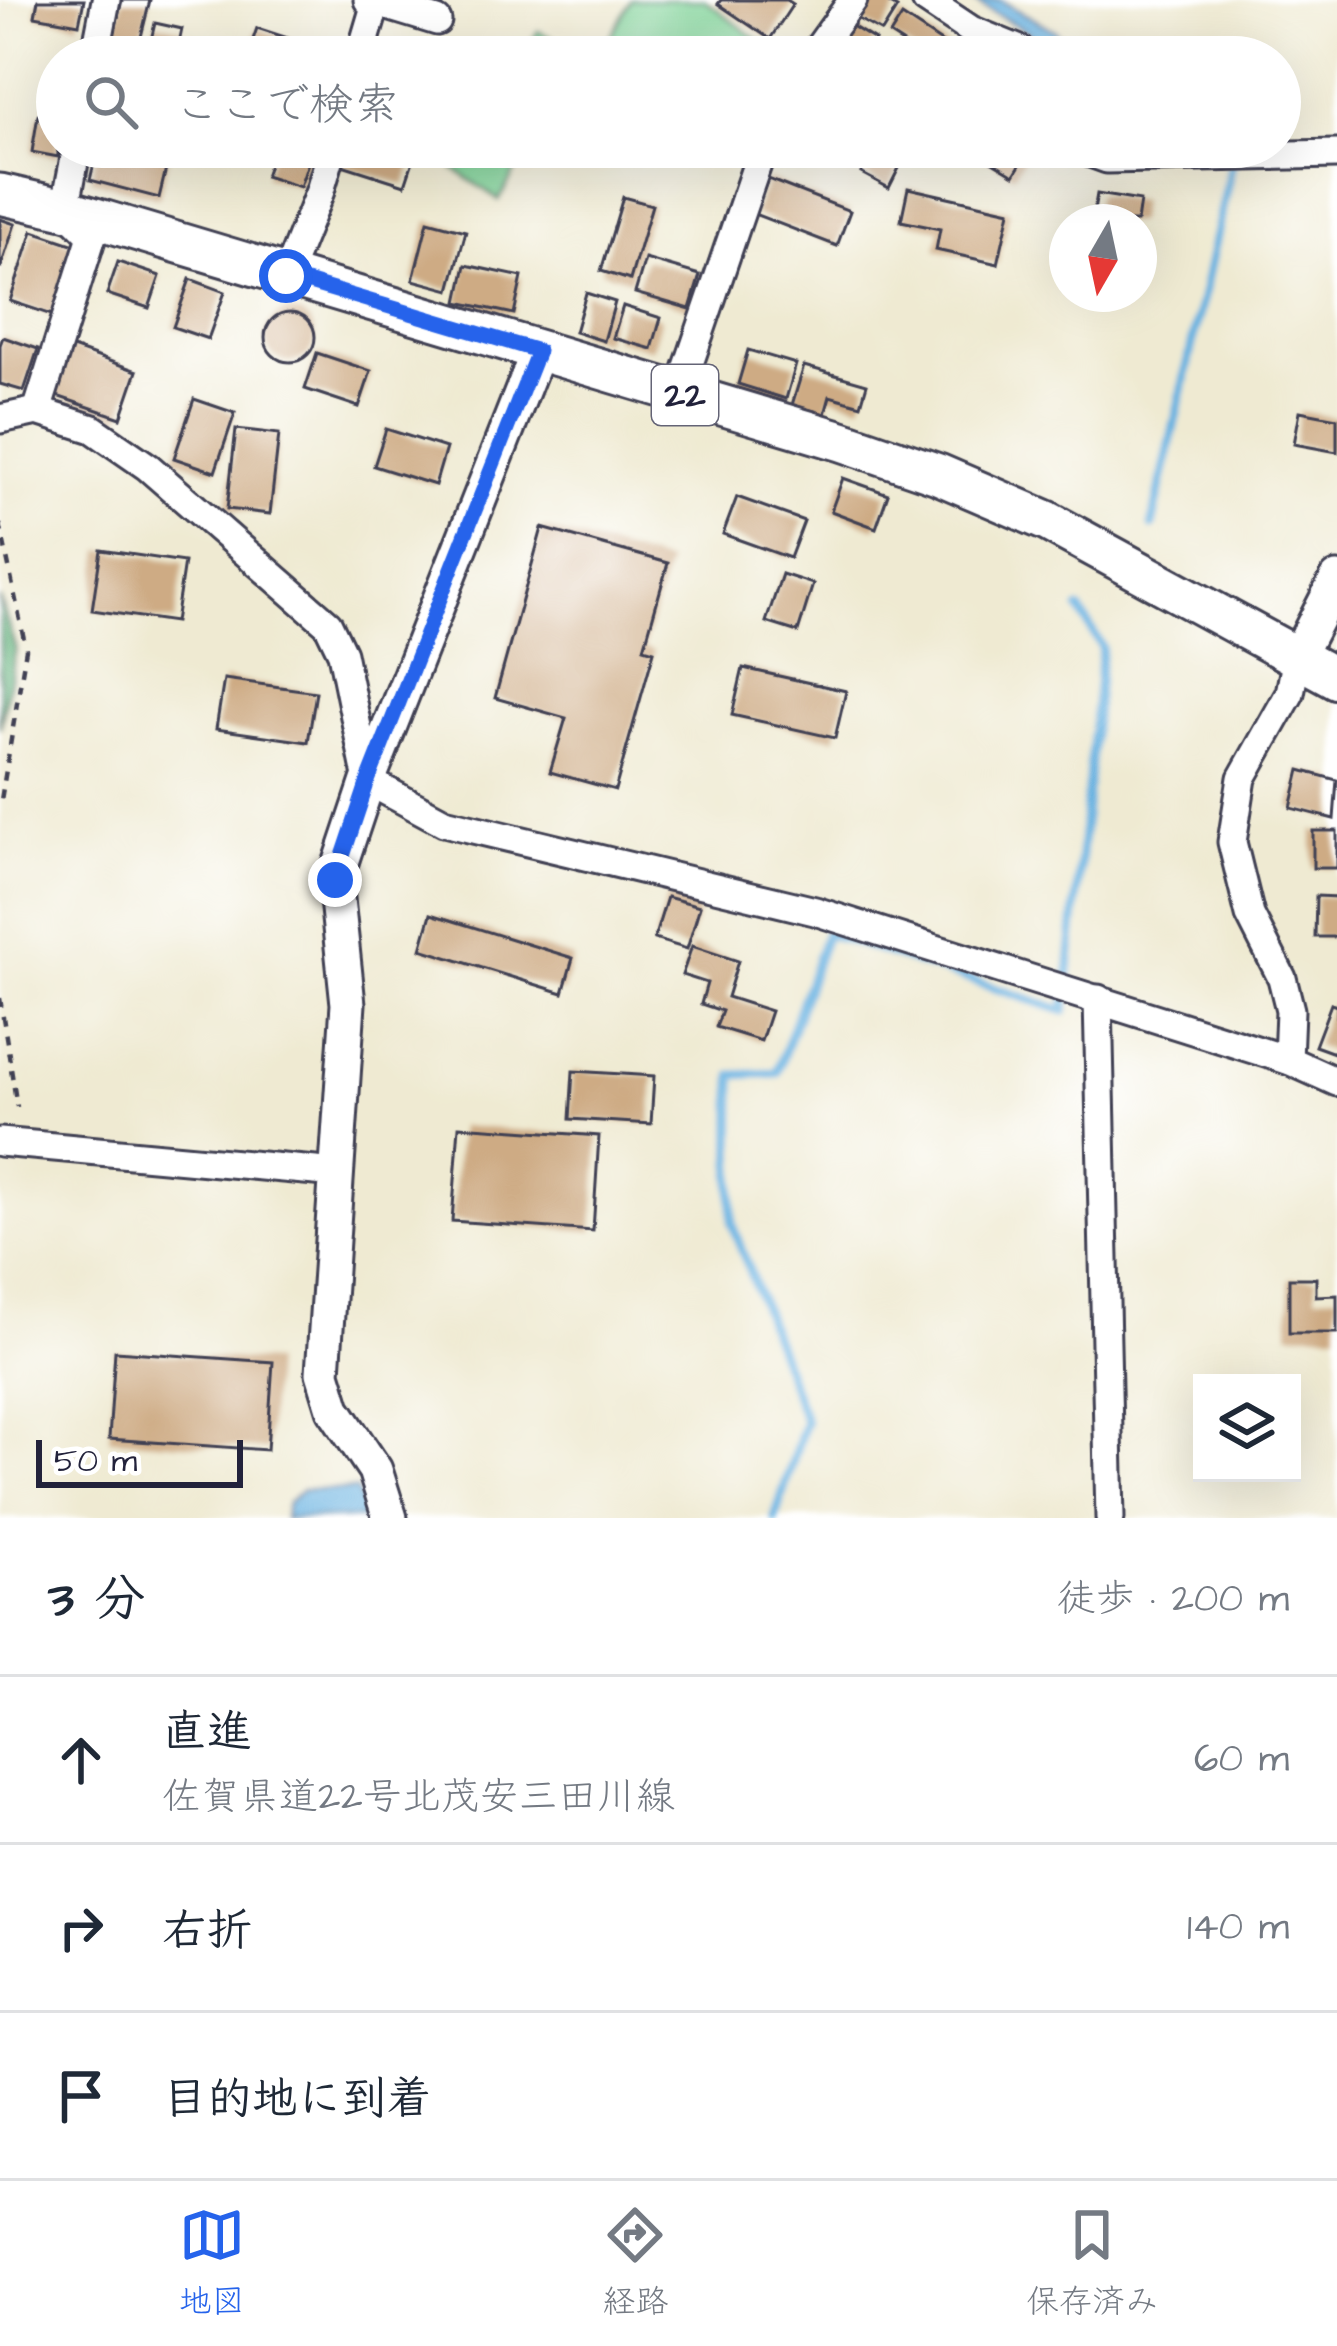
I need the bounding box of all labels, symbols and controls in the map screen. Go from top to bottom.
search box [36,36,1301,168]
icon: search [78,69,144,135]
text: ここで検索 [174,75,399,137]
north arrow [1049,204,1157,312]
route start [259,249,313,303]
road number: 22 [652,365,718,425]
route end [308,853,362,907]
map controls [1193,1374,1301,1482]
button: layers [1193,1374,1301,1482]
scale bar [36,1434,243,1487]
text: 50 m [54,1438,137,1484]
text: 3 分 [48,1565,145,1636]
text: 徒歩 · 200 m [1057,1573,1289,1627]
text: 直進 [162,1702,252,1764]
icon: ahead [48,1727,114,1793]
text: 60 m [1194,1733,1289,1787]
text: 佐賀県道22号北茂安三田川線 [162,1771,675,1825]
icon: right [48,1895,114,1961]
text: 右折 [162,1901,252,1963]
text: 140 m [1187,1901,1289,1955]
icon: arrive [48,2063,114,2129]
text: 目的地に到着 [162,2069,432,2131]
tab: 地図 [179,2202,245,2325]
tab: 経路 [602,2202,668,2325]
tab: 保存済み [1026,2202,1158,2325]

